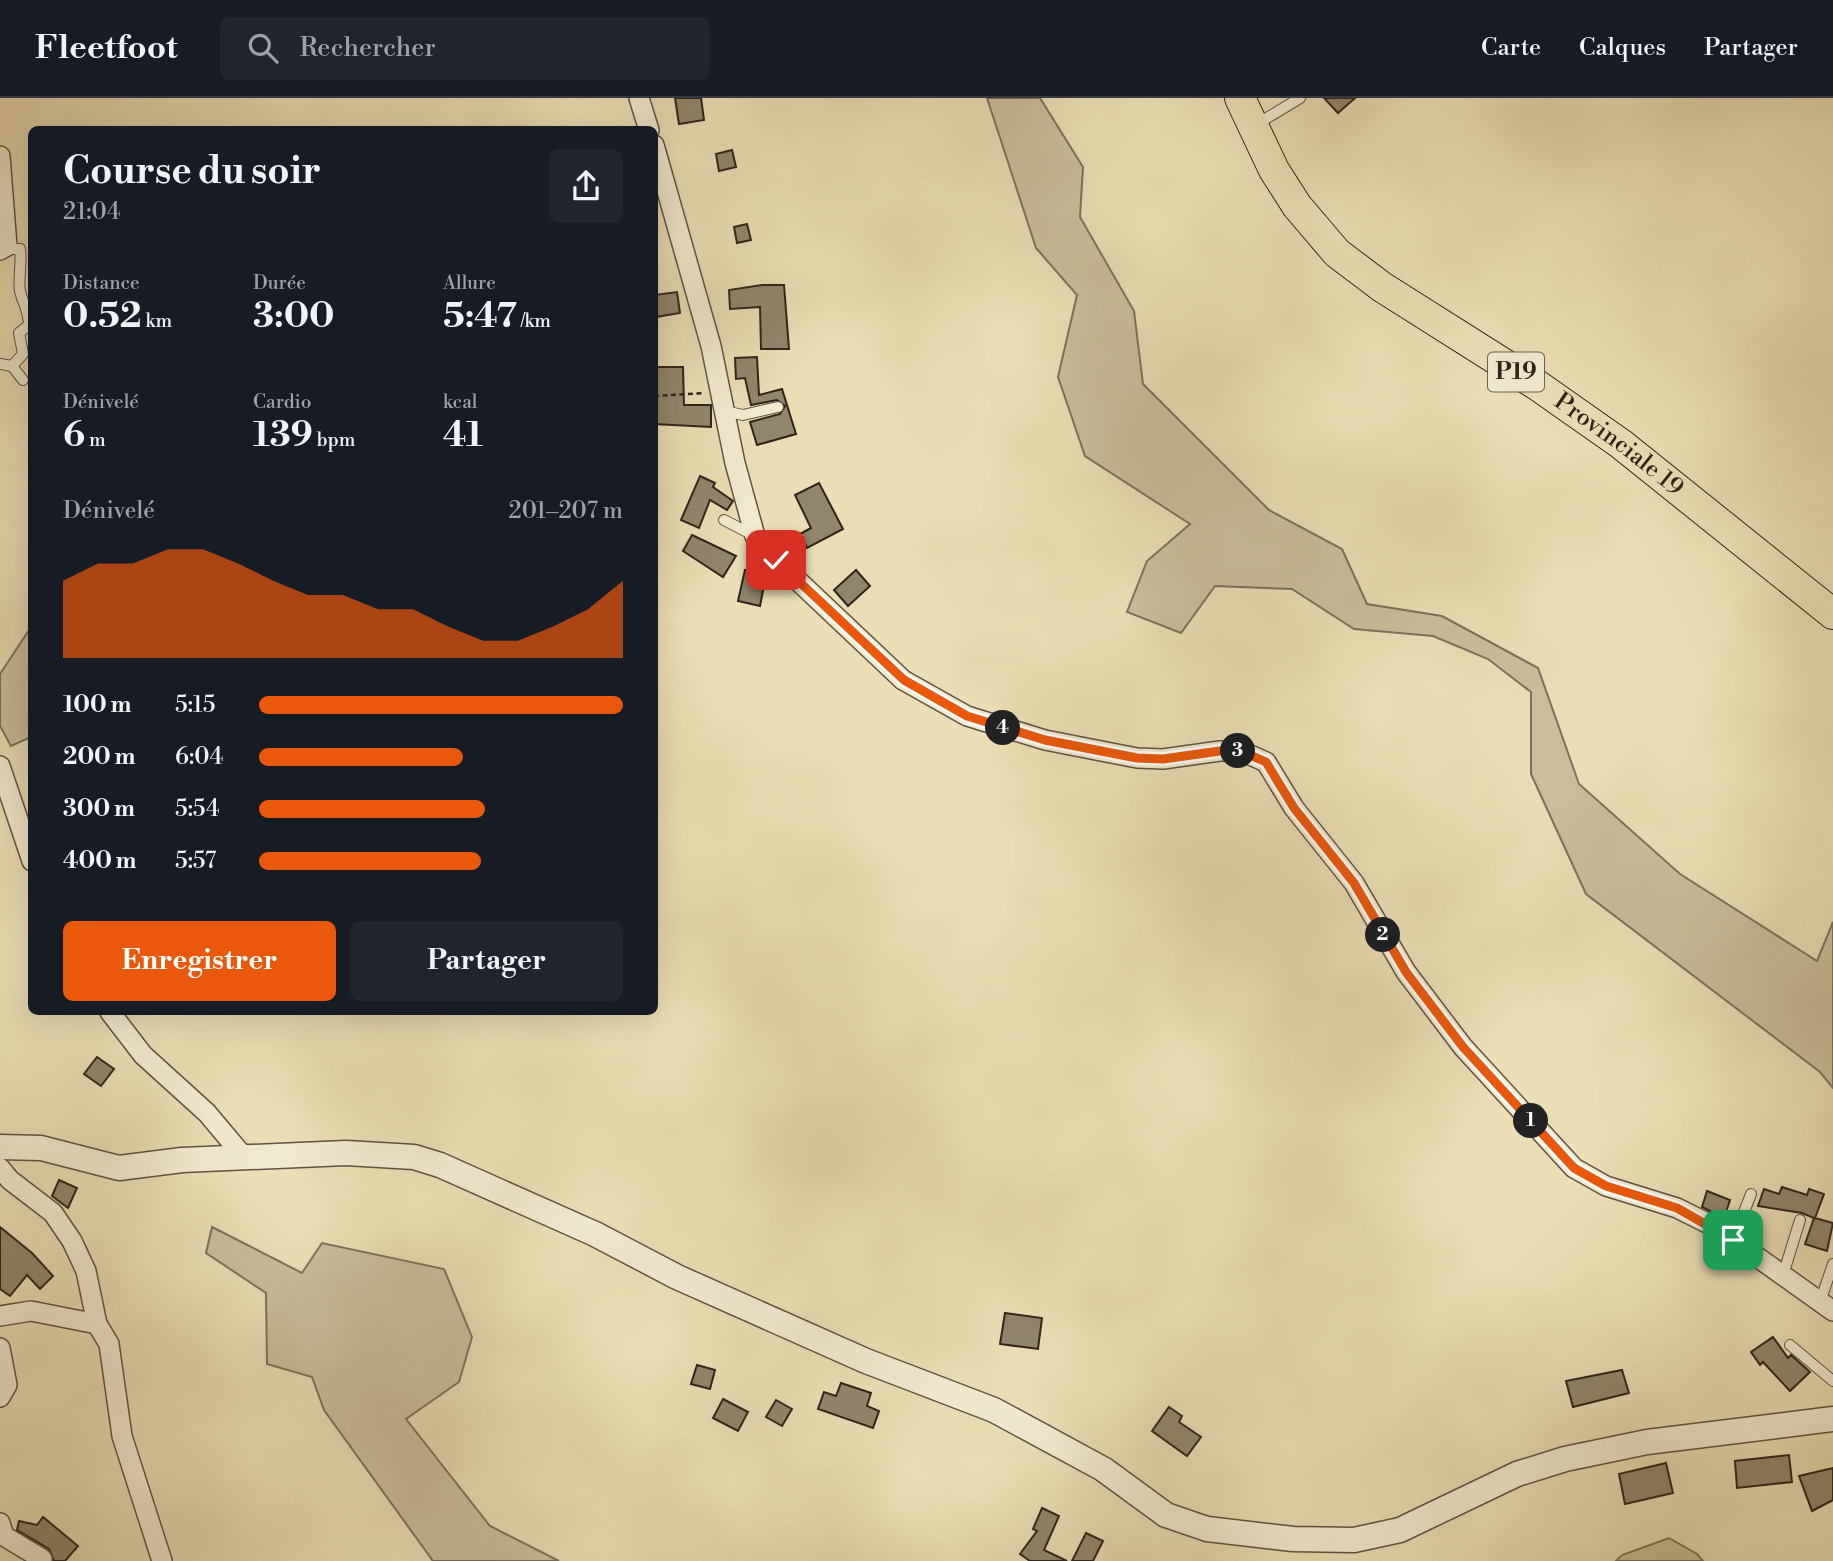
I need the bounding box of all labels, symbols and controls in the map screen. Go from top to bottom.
search box [220,17,710,80]
text: Fleetfoot [35,28,178,69]
icon: search [244,29,282,67]
text: Rechercher [300,32,436,64]
text: Carte [1481,33,1541,63]
text: Calques [1579,33,1666,63]
text: Partager [1704,33,1798,63]
text: Course du soir [63,148,321,195]
button: share [549,149,623,223]
text: 21:04 [63,198,120,226]
text: Distance [63,271,140,295]
text: Durée [253,271,306,295]
text: Allure [443,271,496,295]
text: 0.52 [63,295,142,338]
text: 3:00 [253,295,335,338]
text: 5:47 [443,295,517,338]
text: km [142,309,172,333]
text: /km [517,309,551,333]
road number: P19 [1488,353,1544,392]
street label: Provinciale 19 [1548,387,1689,503]
text: Dénivelé [63,390,139,414]
text: Cardio [253,390,311,414]
text: kcal [443,390,477,414]
text: 6 [63,414,85,457]
text: 139 [253,414,313,457]
text: 41 [443,414,483,457]
text: m [85,428,106,452]
text: bpm [313,428,355,452]
text: Dénivelé [63,497,155,525]
text: 201–207 m [509,497,623,525]
pin [746,530,806,590]
icon: check [757,541,795,579]
text: 100 m [63,691,131,719]
text: 5:15 [175,691,215,719]
pin: 4 [986,710,1020,746]
text: 4 [996,715,1009,739]
pin: 3 [1220,734,1256,768]
text: 3 [1232,738,1243,762]
text: 200 m [63,743,135,771]
text: 6:04 [175,743,223,771]
text: 300 m [63,795,135,823]
text: 5:54 [175,795,220,823]
text: 400 m [63,847,136,875]
text: 5:57 [175,847,216,875]
pin: 2 [1366,918,1400,952]
button: Enregistrer [63,921,336,1001]
button: Partager [350,921,623,1001]
text: 2 [1377,922,1388,946]
pin: 1 [1514,1104,1548,1138]
text: 1 [1526,1108,1535,1132]
pin [1703,1210,1763,1270]
icon: arrive [1714,1221,1752,1259]

